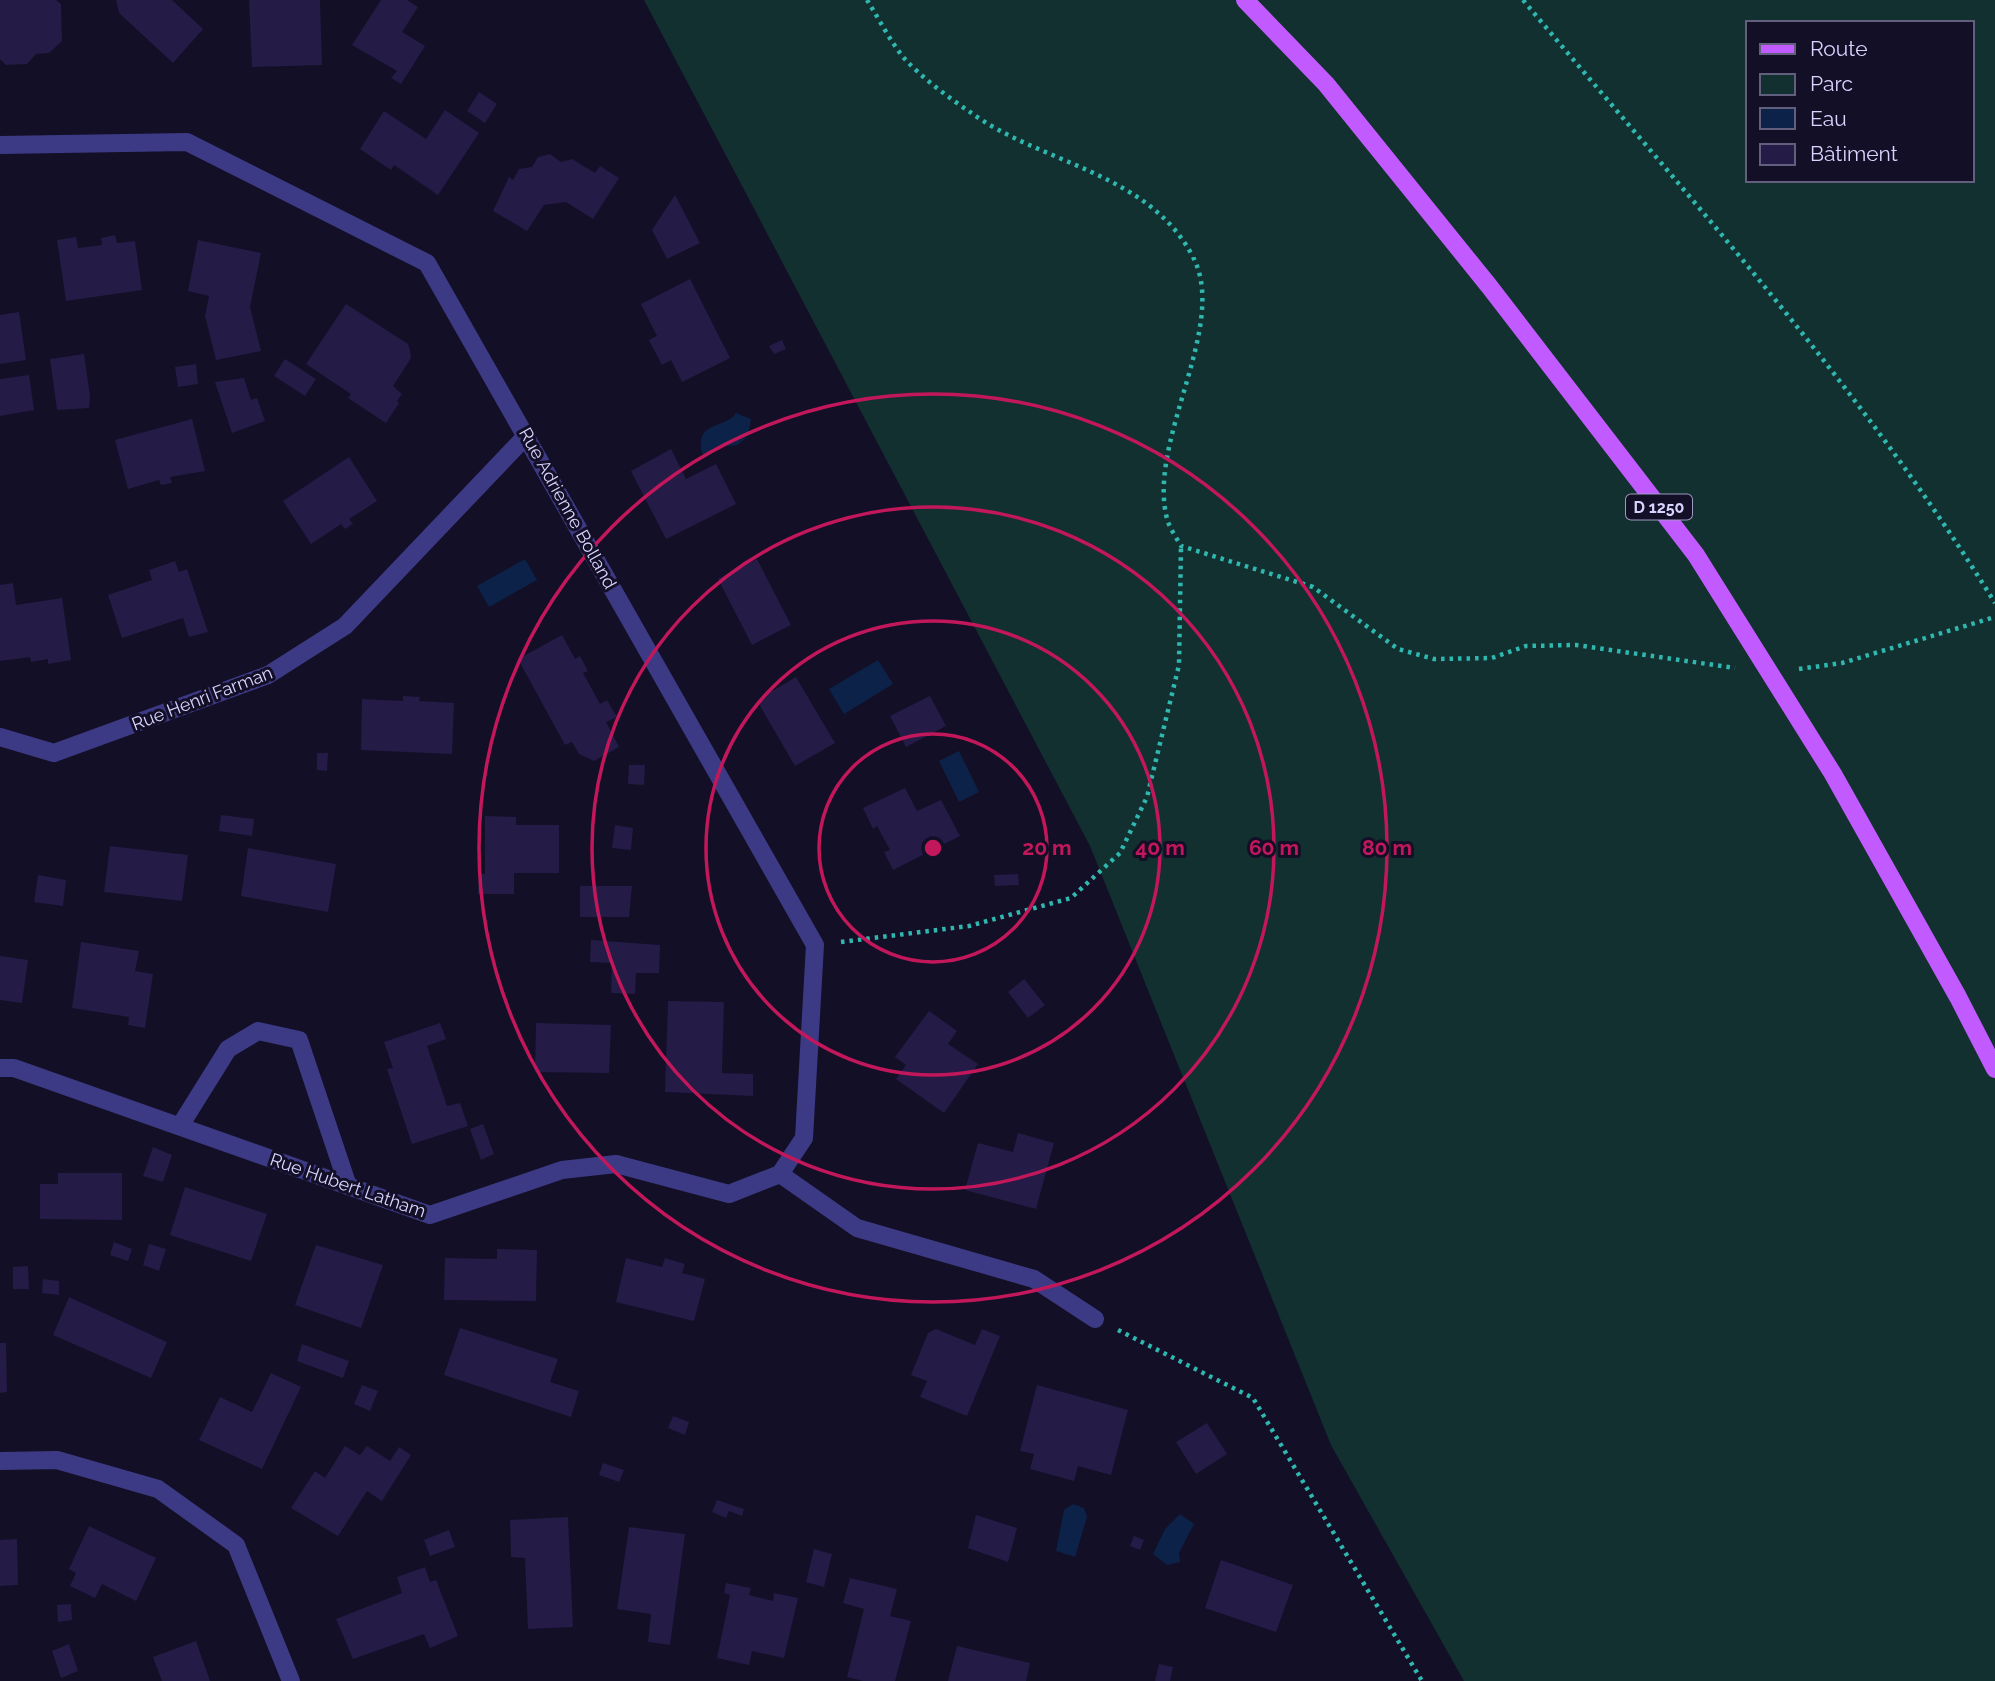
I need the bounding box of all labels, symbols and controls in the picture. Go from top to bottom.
legend [1746,21,1974,182]
text: Route [1810,36,1868,61]
text: Parc [1810,71,1853,96]
text: Eau [1810,106,1847,131]
text: Bâtiment [1810,141,1898,166]
street label: Rue Adrienne Bolland [515,424,621,592]
road number: D 1250 [1626,494,1692,520]
street label: Rue Henri Farman [129,662,275,734]
text: 20 m [1022,835,1072,860]
text: 40 m [1135,835,1185,860]
text: 60 m [1249,835,1299,860]
text: 80 m [1362,835,1412,860]
centre of rings [921,836,945,860]
street label: Rue Hubert Latham [267,1149,429,1221]

